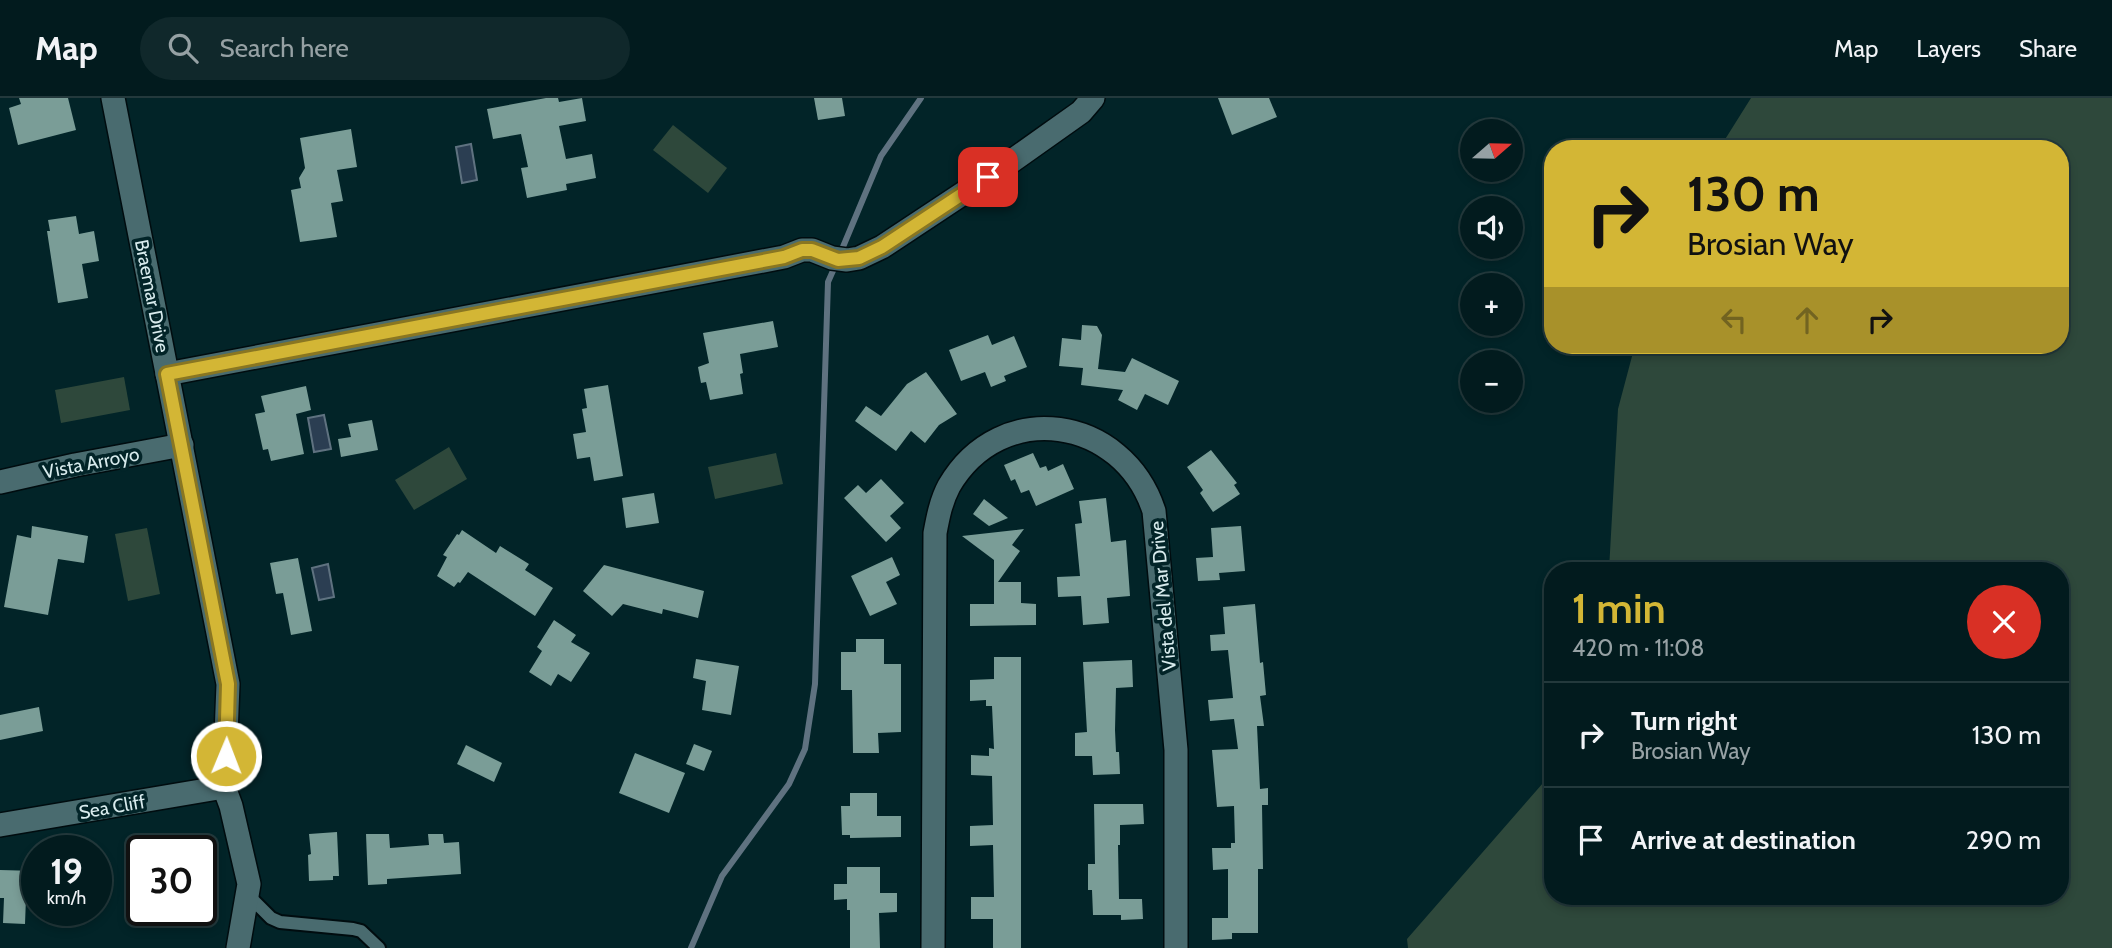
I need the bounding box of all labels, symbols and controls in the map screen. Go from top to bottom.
search box [140,17,630,80]
text: Map [35,28,98,68]
icon: search [164,29,202,67]
text: Search here [220,32,349,64]
text: Map [1834,34,1878,63]
text: Layers [1916,34,1981,63]
text: Share [2019,34,2077,63]
north arrow [1460,119,1522,182]
map controls [1460,119,1523,413]
pin [958,147,1018,207]
icon: arrive [969,158,1007,196]
text: 130 m [1687,164,1820,223]
icon: right [1572,168,1663,259]
button: sound [1460,196,1523,259]
text: Brosian Way [1687,224,1854,263]
street label: Braemar Drive [130,238,174,355]
button: + [1460,273,1523,336]
icon: left [1715,301,1753,339]
icon: ahead [1788,301,1826,339]
icon: right [1861,301,1899,339]
button: − [1460,350,1523,413]
street label: Vista Arroyo [41,442,141,484]
street label: Vista del Mar Drive [1145,520,1181,672]
text: 1 min [1572,582,1666,634]
button: close [1967,585,2041,659]
text: 420 m · 11:08 [1572,634,1704,662]
text: Turn right [1631,705,1737,737]
icon: right [1572,716,1610,754]
position arrow [189,719,263,793]
text: 130 m [1972,719,2041,751]
text: Brosian Way [1631,737,1751,765]
street label: Sea Cliff [77,790,148,824]
icon: arrive [1572,821,1610,859]
text: Arrive at destination [1631,824,1856,856]
text: 290 m [1966,824,2041,856]
speed limit sign: 30 [126,835,217,926]
text: 19 [50,850,83,893]
text: km/h [47,887,86,909]

